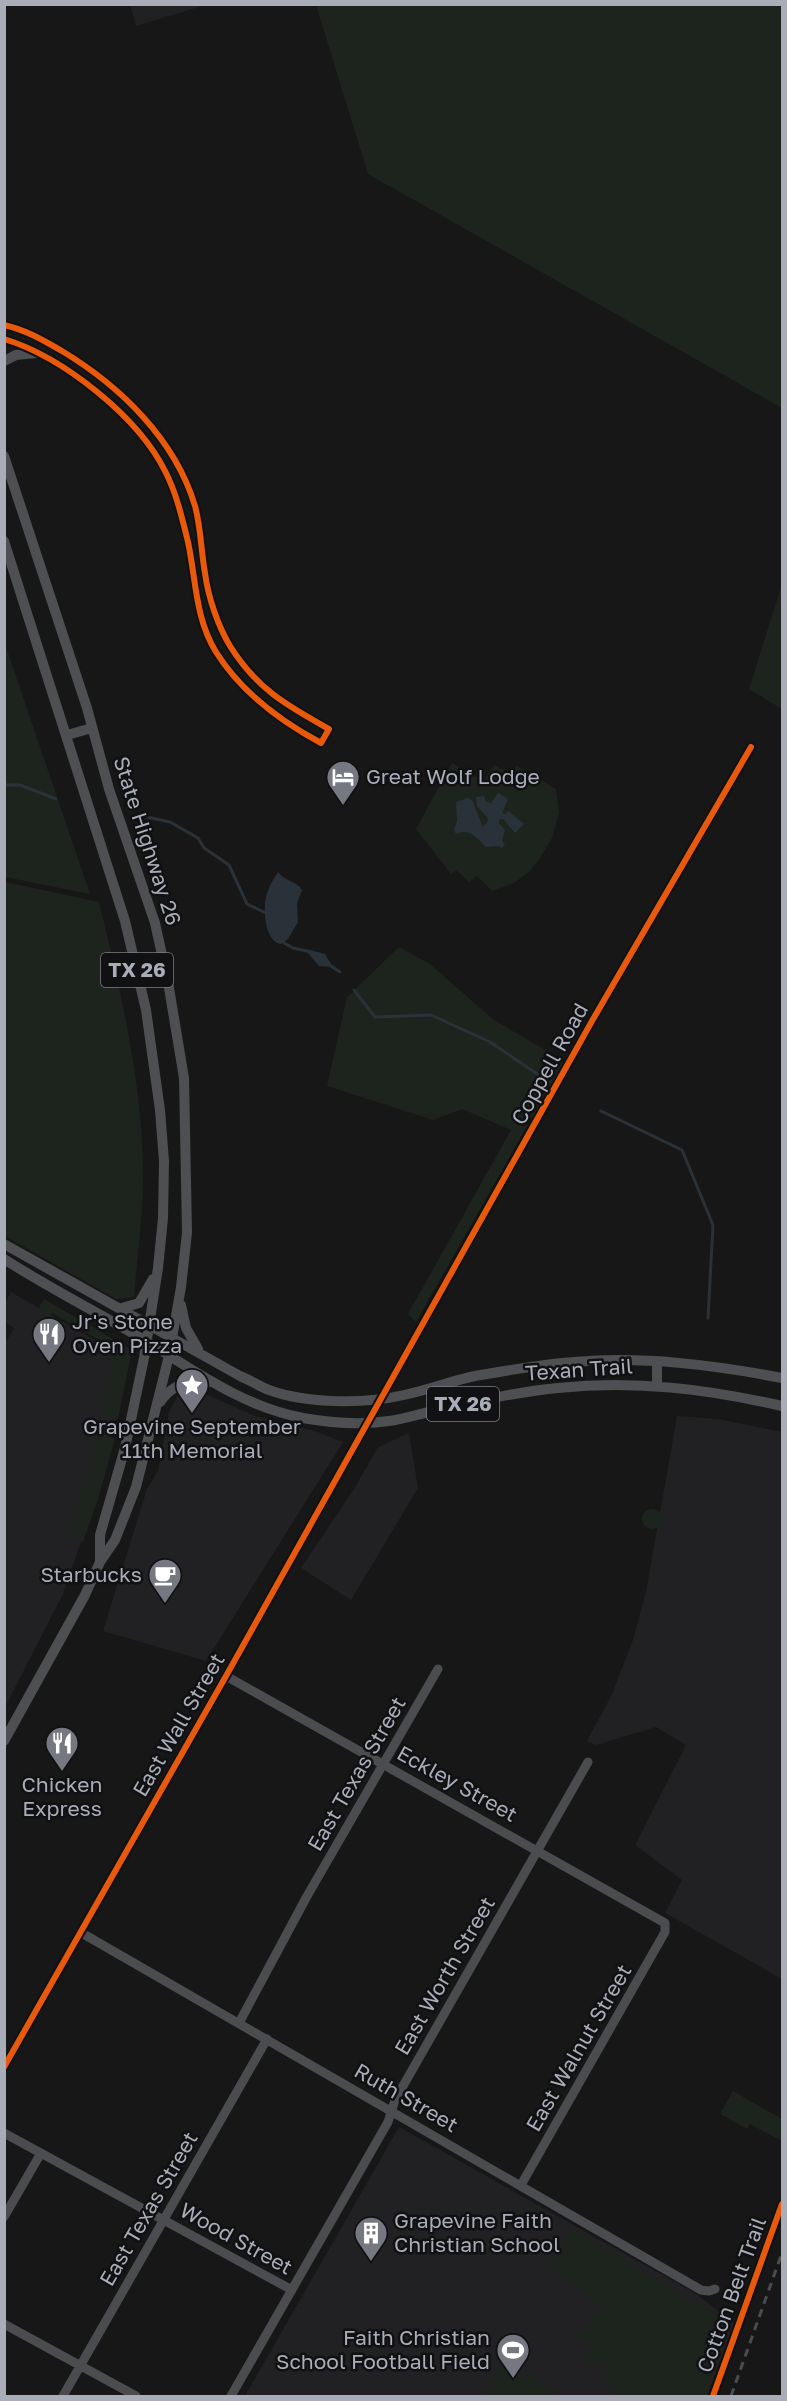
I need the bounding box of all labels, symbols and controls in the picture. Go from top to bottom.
street label: State Highway 26 [108,753,188,928]
hotel icon: Great Wolf Lodge [325,759,361,806]
place label: Great Wolf Lodge [366,763,540,789]
road number: TX 26 [101,953,173,987]
street label: Coppell Road [505,998,593,1129]
place label: Jr's Stone Oven Pizza [72,1308,182,1358]
restaurant icon: Jr's Stone Oven Pizza [31,1316,67,1363]
street label: Texan Trail [524,1352,634,1386]
place icon: Grapevine September 11th Memorial [174,1367,210,1414]
road number: TX 26 [427,1387,499,1421]
place label: Grapevine September 11th Memorial [83,1413,301,1463]
cafe icon: Starbucks [147,1557,183,1604]
place label: Starbucks [40,1561,142,1587]
street label: East Wall Street [127,1648,230,1801]
street label: East Texas Street [301,1692,411,1855]
restaurant icon: Chicken Express [44,1725,80,1772]
street label: Eckley Street [393,1739,522,1827]
place label: Chicken Express [22,1771,102,1821]
street label: East Worth Street [388,1892,500,2059]
street label: East Walnut Street [520,1959,637,2136]
street label: Ruth Street [350,2057,463,2137]
street label: East Texas Street [93,2127,203,2290]
street label: Wood Street [176,2196,297,2280]
place label: Grapevine Faith Christian School [394,2207,560,2257]
street label: Cotton Belt Trail [691,2213,771,2376]
building icon: Grapevine Faith Christian School [353,2215,389,2262]
place label: Faith Christian School Football Field [276,2324,490,2374]
sports icon: Faith Christian School Football Field [495,2332,531,2379]

